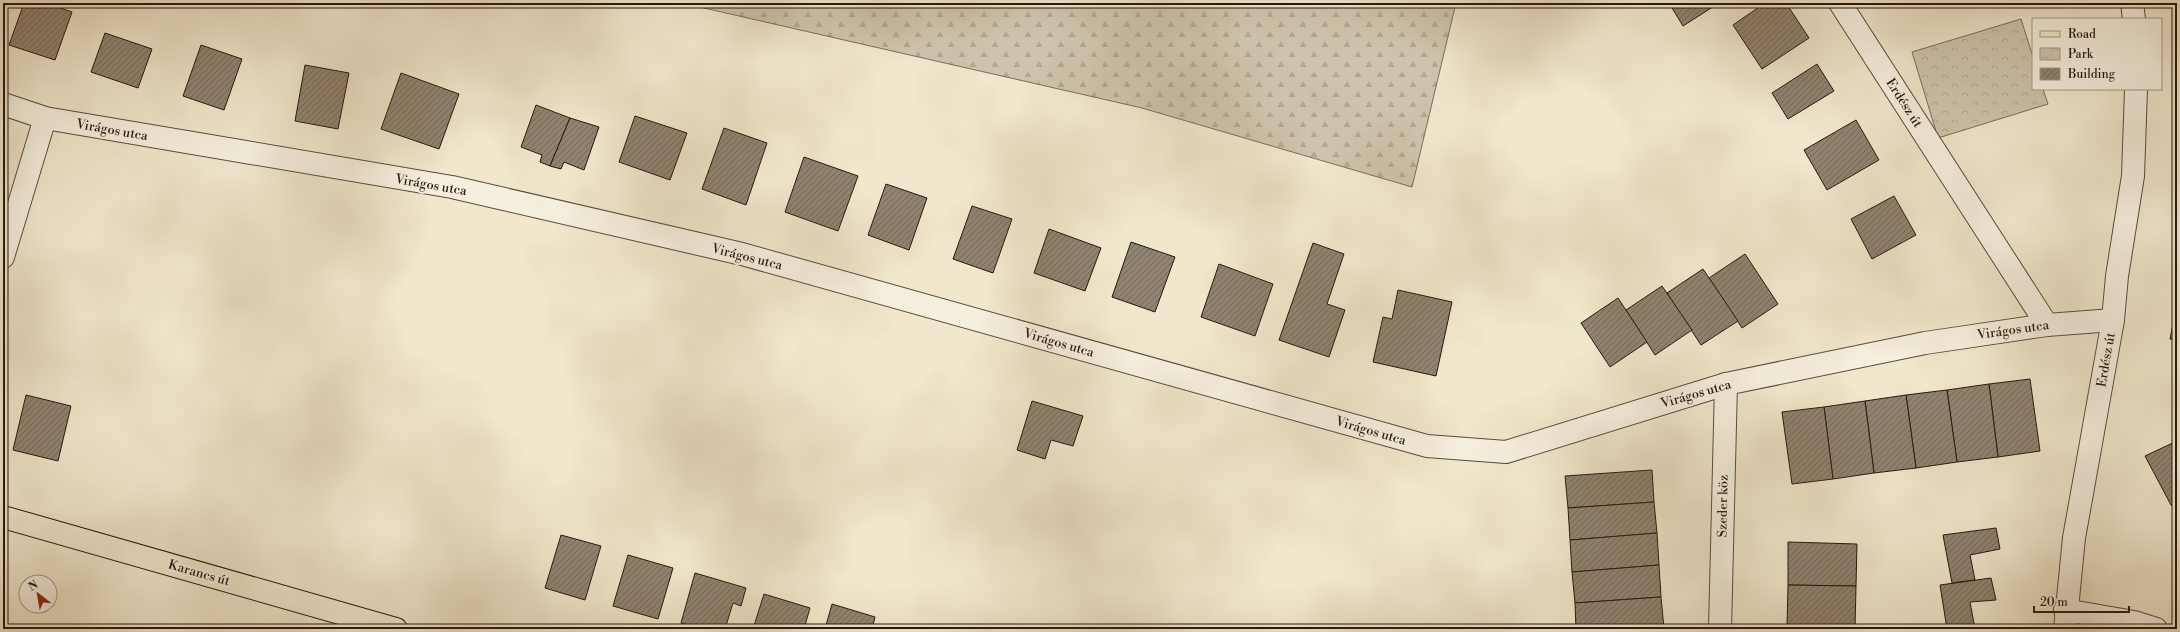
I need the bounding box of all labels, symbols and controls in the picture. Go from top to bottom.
legend [2032,18,2162,90]
text: Road [2068,27,2096,42]
text: Park [2068,47,2094,62]
text: Building [2067,67,2116,82]
street label: Erdész út [1882,76,1926,131]
street label: Virágos utca [74,116,149,144]
street label: Virágos utca [393,171,468,199]
street label: Virágos utca [709,240,784,274]
street label: Virágos utca [1975,317,2050,343]
street label: Virágos utca [1021,325,1096,361]
street label: Erdész út [2093,331,2119,389]
street label: Virágos utca [1658,376,1733,412]
street label: Virágos utca [1333,413,1408,449]
street label: Szeder köz [1714,475,1732,537]
street label: Karancs út [166,557,232,590]
north arrow [18,574,58,614]
text: N [26,578,41,595]
scale bar [2034,588,2129,614]
text: 20 m [2040,595,2068,610]

